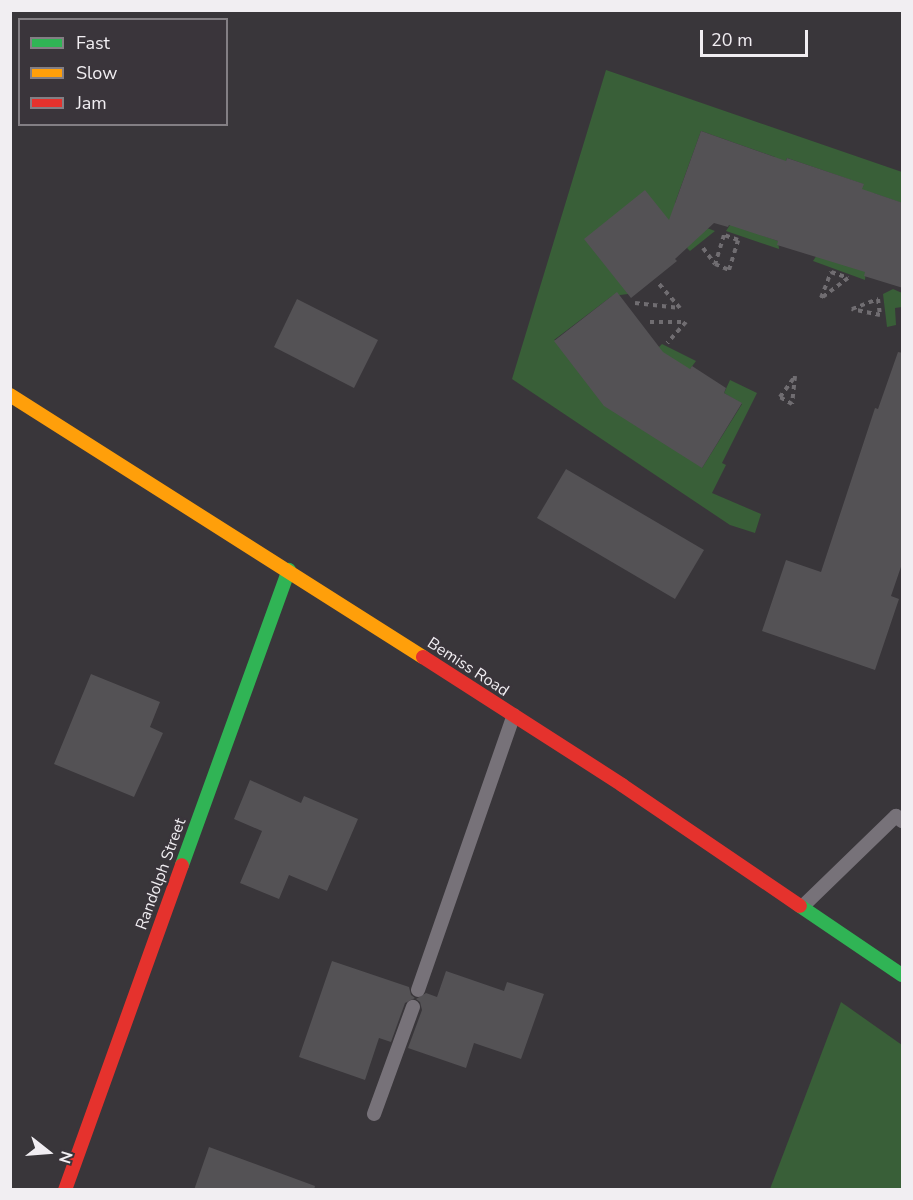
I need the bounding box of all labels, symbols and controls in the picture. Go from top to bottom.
legend [18,18,228,126]
scale bar [703,18,811,56]
text: 20 m [711,28,753,52]
text: Fast [76,31,110,55]
text: Slow [76,61,117,85]
text: Jam [76,91,107,115]
street label: Bemiss Road [424,633,512,701]
street label: Randolph Street [132,816,190,932]
north arrow [18,1122,78,1182]
text: N [53,1148,77,1166]

